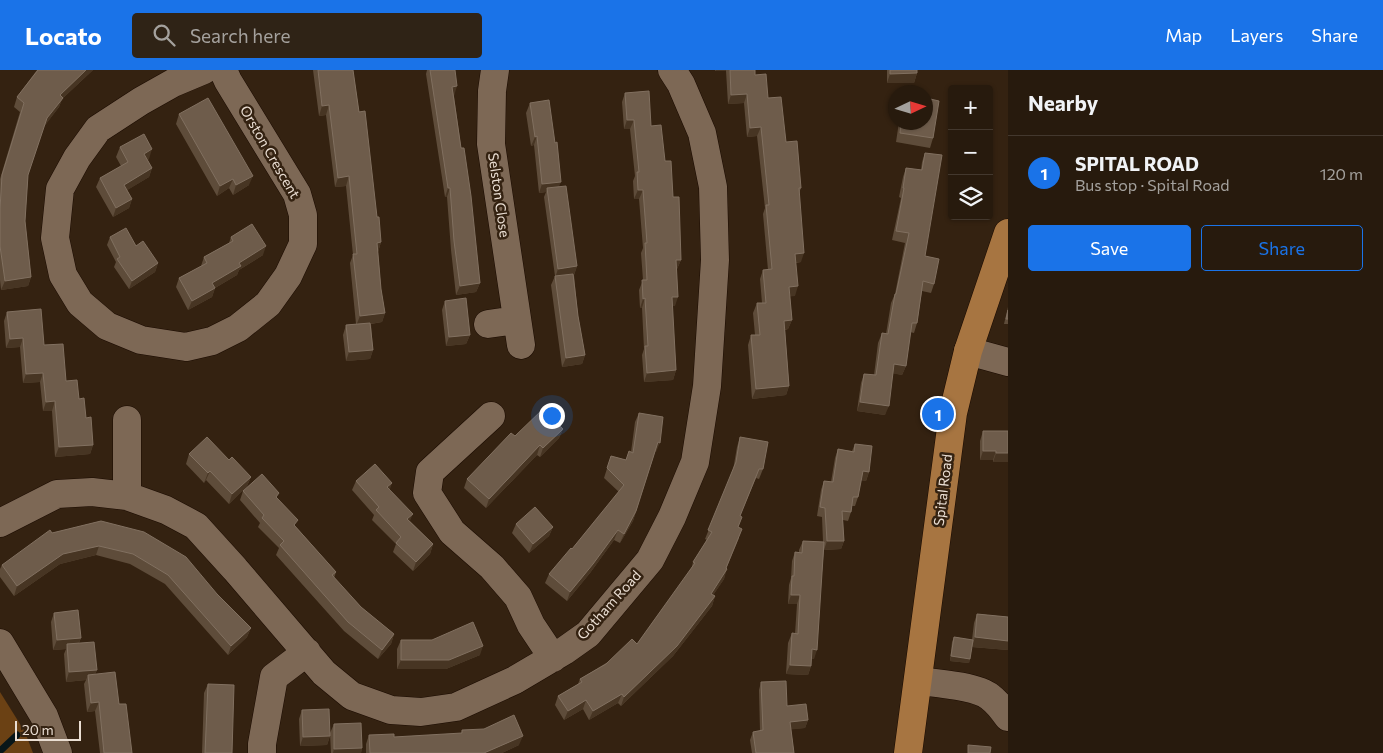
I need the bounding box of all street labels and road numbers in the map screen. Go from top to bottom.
street label: Orston Crescent [237,102,304,202]
street label: Selston Close [485,151,514,238]
street label: Spital Road [930,453,955,527]
street label: Gotham Road [573,567,644,643]

